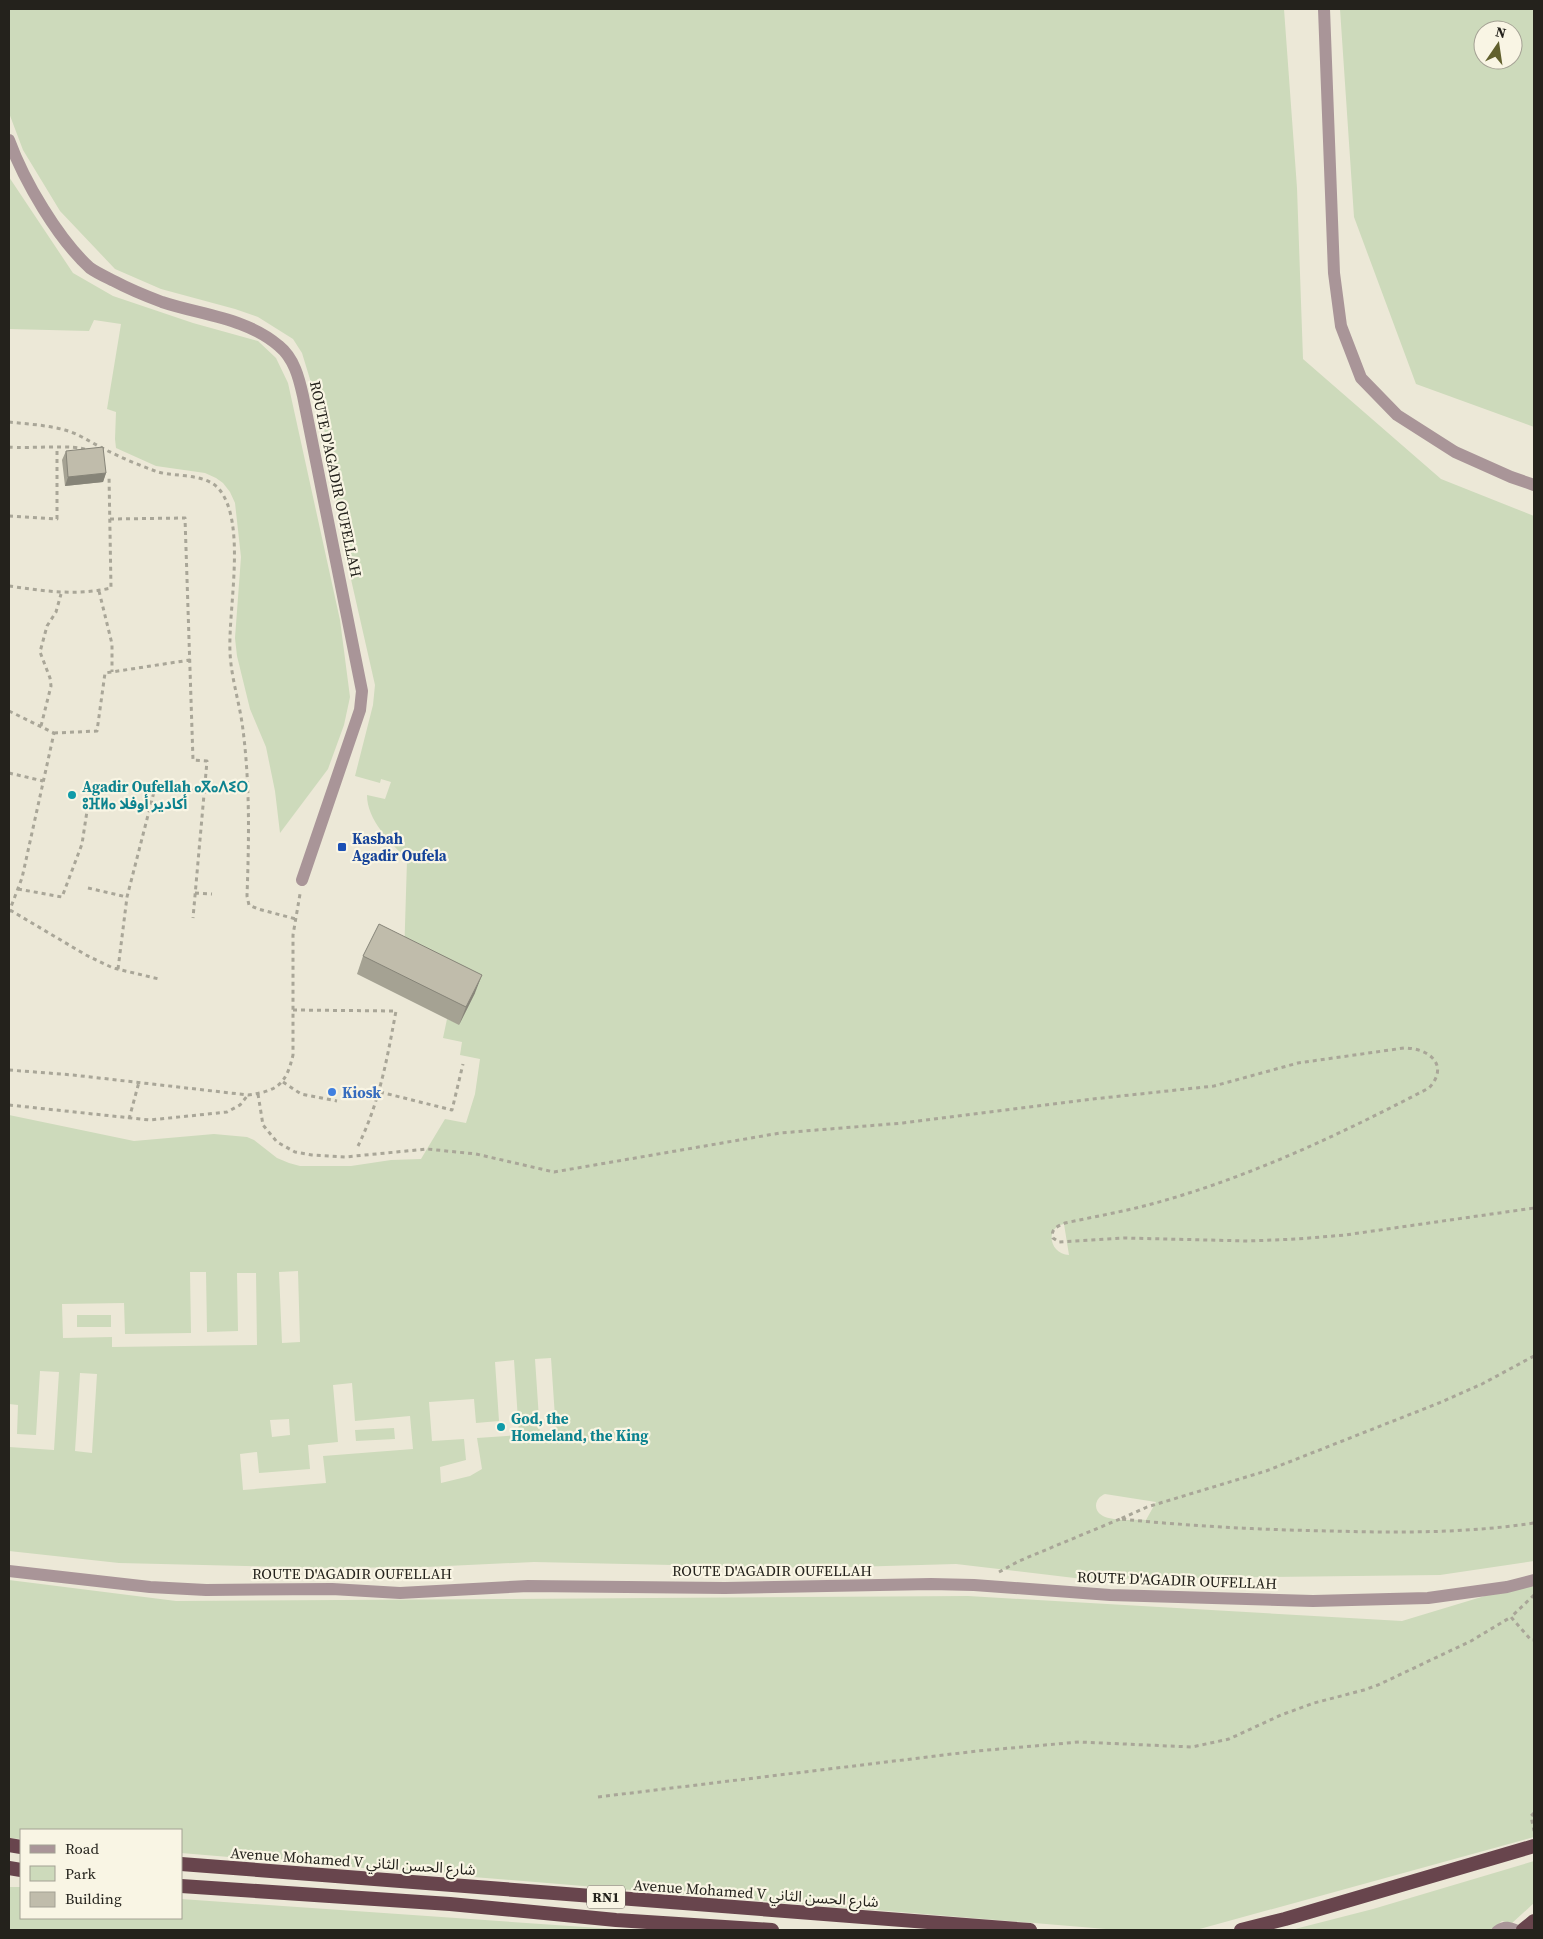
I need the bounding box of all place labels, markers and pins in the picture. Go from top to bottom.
place label: Agadir Oufellah ⴰⴳⴰⴷⵉⵔ ⵓⴼⵍⴰ أكادير أوفلا [82,776,248,814]
marker: Agadir Oufellah ⴰⴳⴰⴷⵉⵔ ⵓⴼⵍⴰ أكادير أوفلا [66,789,78,801]
place label: Kasbah Agadir Oufela [352,828,448,866]
marker: Kasbah Agadir Oufela [336,841,348,853]
place label: Kiosk [342,1082,381,1103]
marker: Kiosk [326,1086,338,1098]
place label: God, the Homeland, the King [511,1408,648,1446]
marker: God, the Homeland, the King [495,1421,507,1433]

